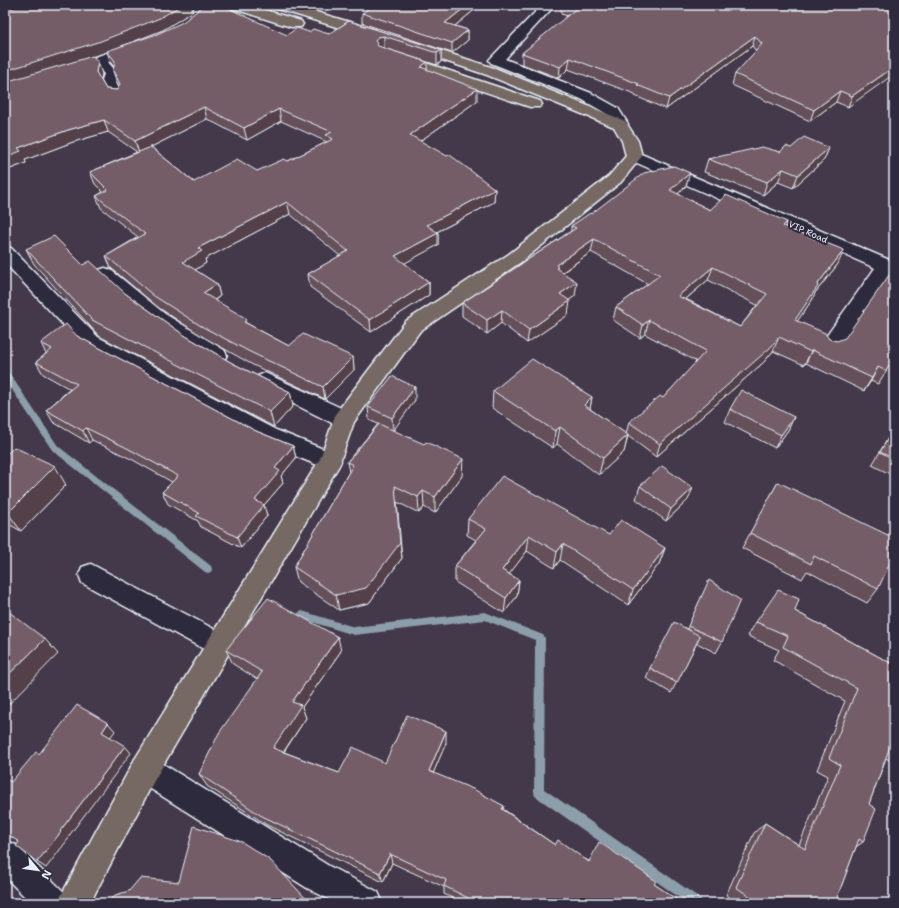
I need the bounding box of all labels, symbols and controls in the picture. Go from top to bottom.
street label: VIP Road [786,218,830,246]
north arrow [18,850,58,890]
text: N [37,867,55,882]

